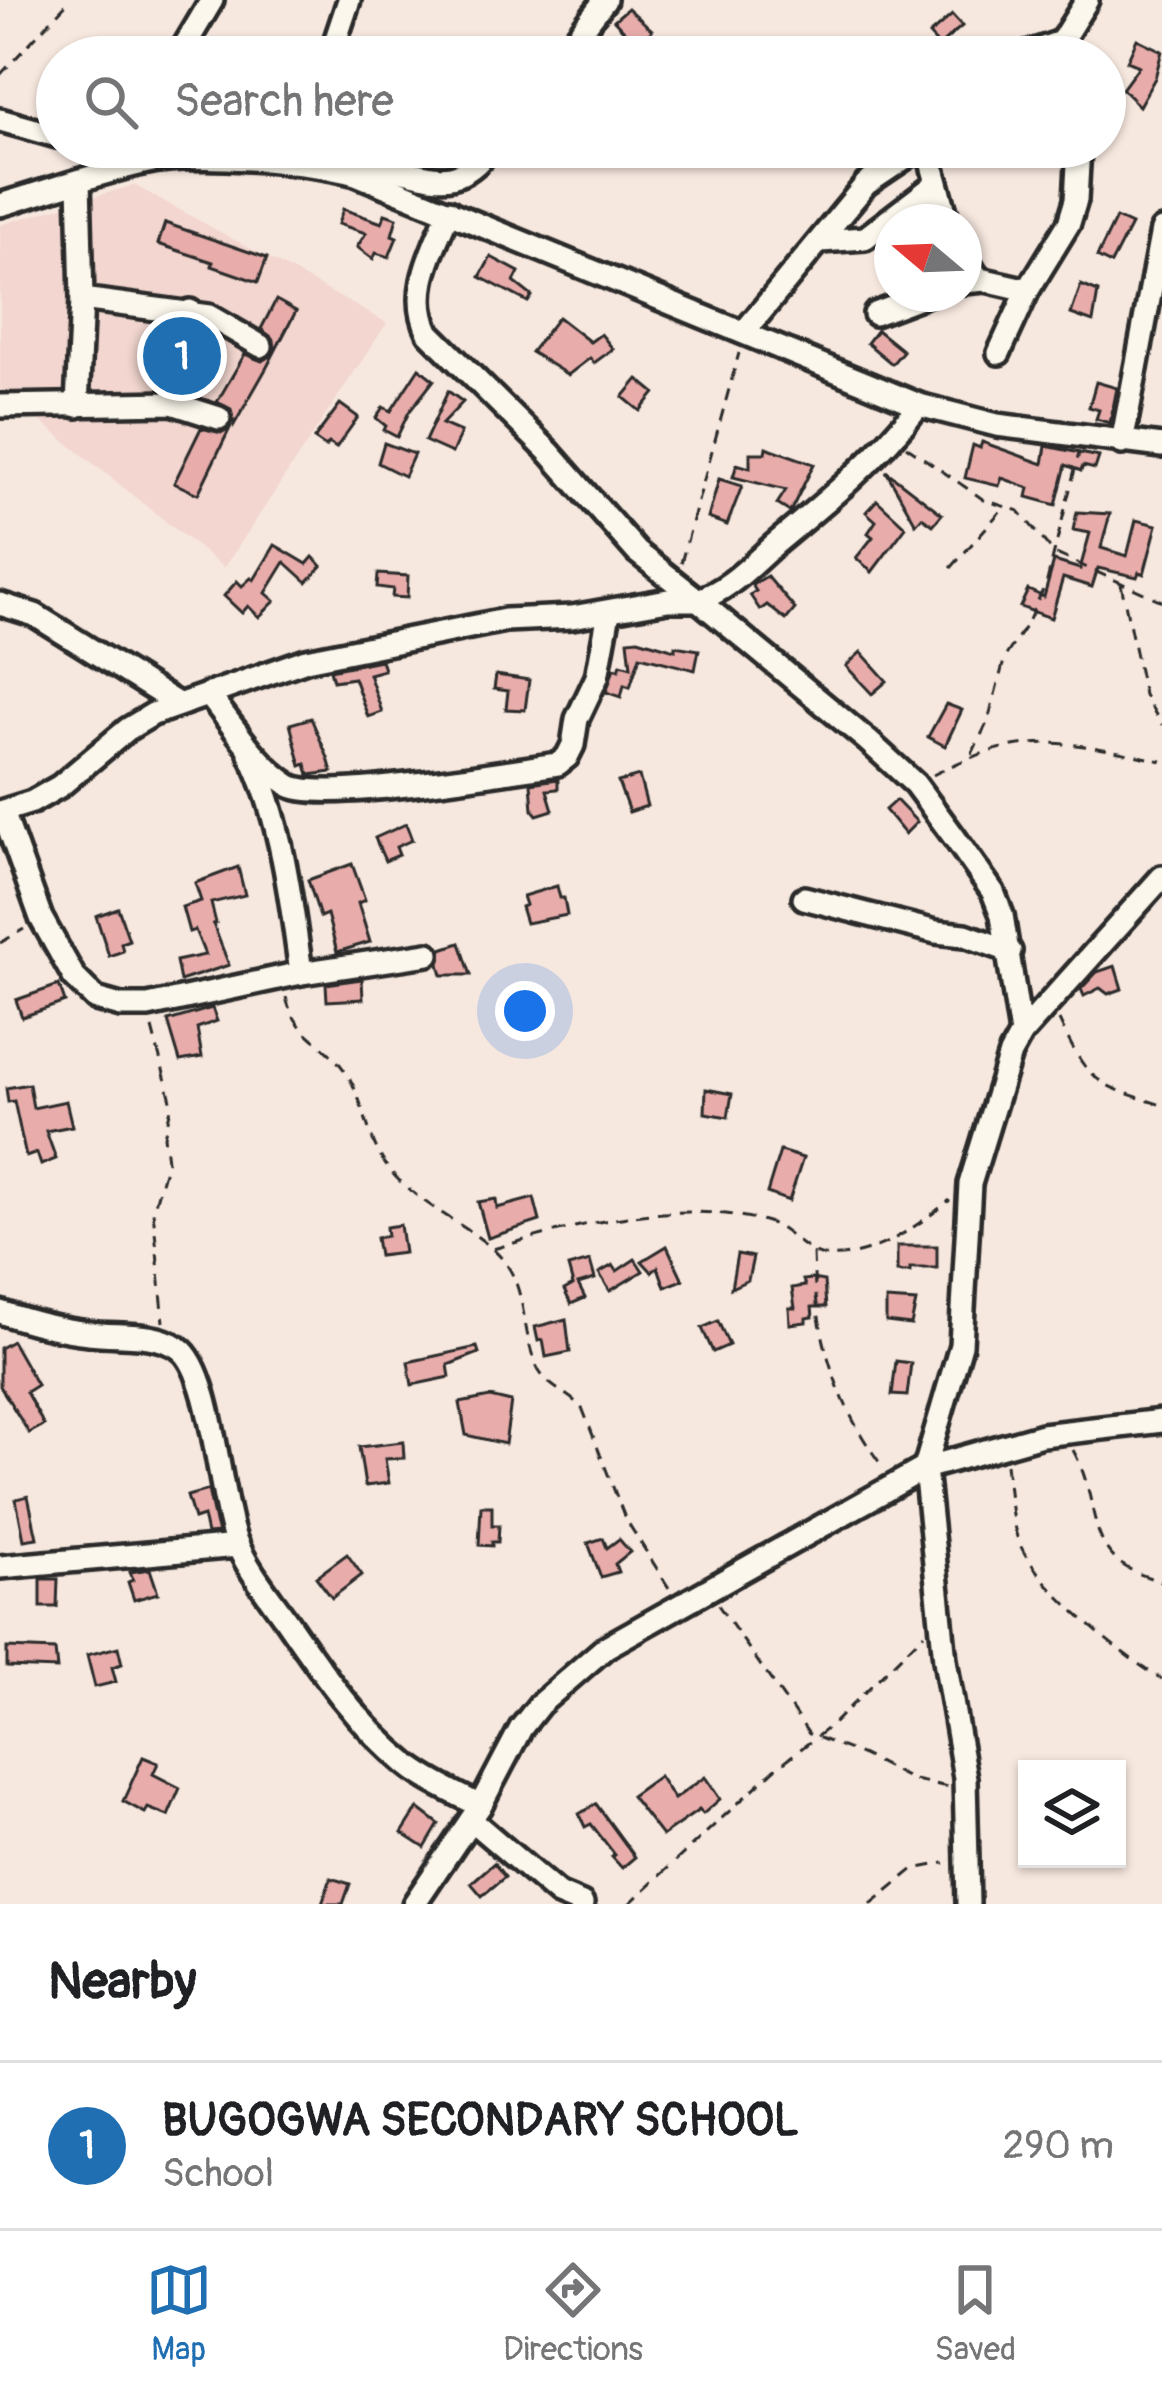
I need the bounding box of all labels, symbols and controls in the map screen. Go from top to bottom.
search box [36,36,1126,168]
icon: search [78,69,144,135]
text: Search here [174,74,394,130]
north arrow [874,204,982,312]
pin: 1 [143,311,221,401]
your location [495,981,555,1041]
map controls [1018,1760,1126,1868]
button: layers [1018,1760,1126,1868]
text: Nearby [48,1950,196,2014]
text: BUGOGWA SECONDARY SCHOOL [162,2093,799,2149]
text: 1 [79,2121,95,2170]
text: 290 m [1002,2121,1114,2170]
text: School [162,2149,274,2198]
tab: Map [146,2257,212,2370]
tab: Directions [503,2257,643,2370]
tab: Saved [934,2257,1016,2370]

